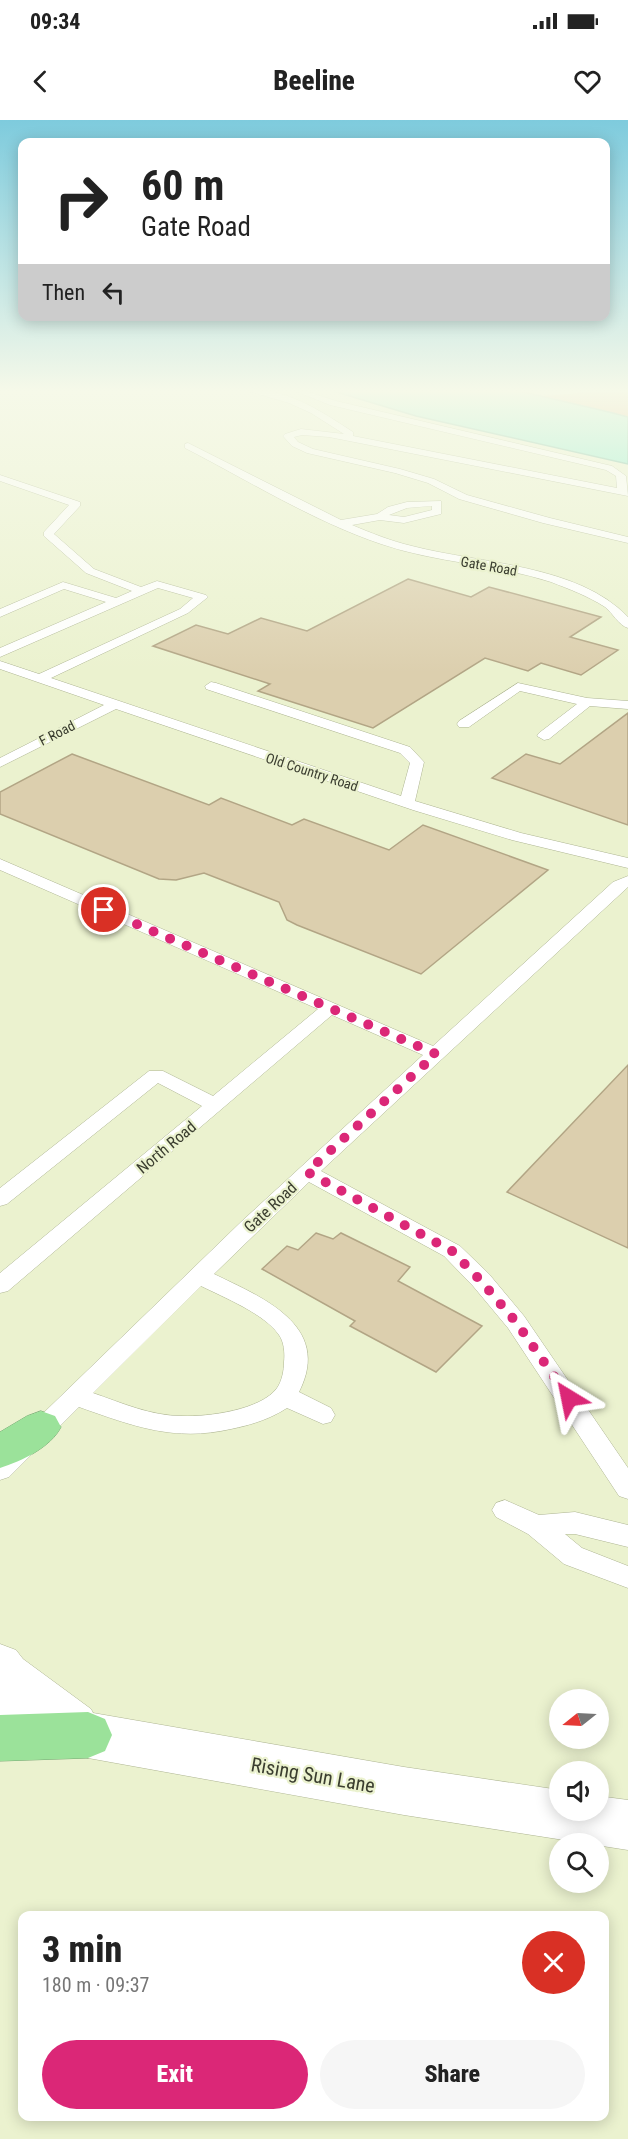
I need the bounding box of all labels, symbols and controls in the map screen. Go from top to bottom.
text: 09:34 [30,9,81,34]
icon: back [24,65,57,98]
text: Beeline [273,65,355,97]
icon: heart [571,65,604,98]
text: 60 m [141,161,224,210]
icon: right [42,162,120,240]
text: Gate Road [141,211,251,243]
icon: left [97,276,130,309]
text: Then [42,280,85,305]
street label: Gate Road [460,553,518,579]
street label: F Road [36,717,78,749]
street label: Old Country Road [264,750,360,794]
pin [78,884,129,935]
icon: arrive [87,893,120,926]
street label: North Road [133,1117,200,1178]
street label: Gate Road [240,1178,301,1237]
position arrow [537,1366,601,1430]
north arrow [549,1689,609,1749]
map controls [549,1689,609,1893]
street label: Rising Sun Lane [249,1752,377,1798]
button: sound [549,1761,609,1821]
button: search [549,1833,609,1893]
text: 3 min [42,1929,122,1971]
button: close [522,1931,585,1994]
text: 180 m · 09:37 [42,1973,149,1997]
button: Exit [42,2040,308,2109]
button: Share [320,2040,585,2109]

